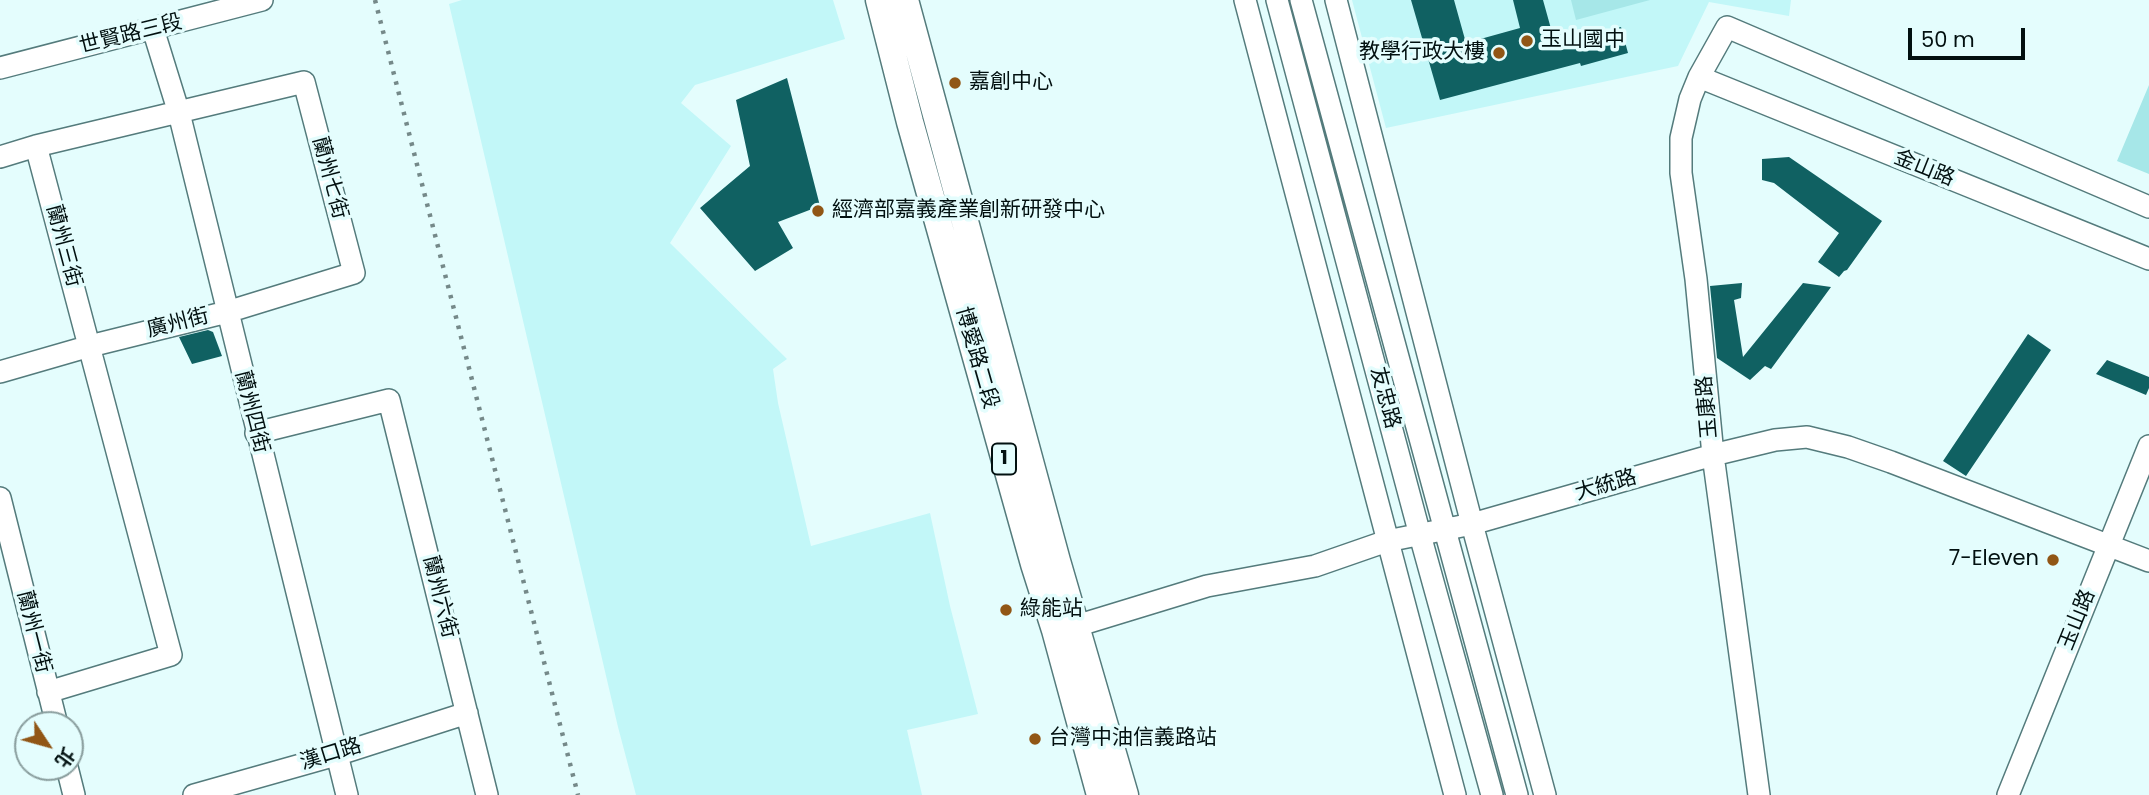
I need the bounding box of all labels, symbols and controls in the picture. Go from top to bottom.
street label: 世賢路三段 [77,10,185,60]
scale bar [1911,14,2028,58]
text: 50 m [1921,25,1975,54]
place label: 玉山國中 [1541,28,1625,54]
marker: 玉山國中 [1519,33,1535,49]
place label: 教學行政大樓 [1359,40,1485,66]
marker: 教學行政大樓 [1491,45,1507,61]
place label: 嘉創中心 [969,70,1053,96]
marker: 嘉創中心 [947,75,963,91]
street label: 蘭州七街 [306,134,352,222]
street label: 金山路 [1890,146,1958,192]
place label: 經濟部嘉義產業創新研發中心 [832,198,1105,224]
street label: 蘭州三街 [40,202,86,290]
marker: 經濟部嘉義產業創新研發中心 [810,203,826,219]
street label: 廣州街 [144,304,212,344]
street label: 博愛路二段 [949,304,1003,412]
street label: 友忠路 [1364,364,1404,432]
street label: 蘭州四街 [229,368,273,456]
street label: 玉康路 [1693,375,1723,439]
road number: 1 [992,444,1016,474]
street label: 大統路 [1572,465,1640,507]
place label: 7-Eleven [1949,547,2039,573]
marker: 7-Eleven [2045,552,2061,568]
street label: 蘭州六街 [417,553,461,641]
street label: 玉山路 [2055,586,2101,654]
street label: 蘭州一街 [11,588,55,676]
place label: 綠能站 [1020,597,1083,623]
marker: 綠能站 [998,602,1014,618]
north arrow [14,711,84,781]
place label: 台灣中油信義路站 [1049,726,1217,752]
marker: 台灣中油信義路站 [1027,731,1043,747]
street label: 漢口路 [297,734,365,776]
text: 北 [48,742,81,773]

